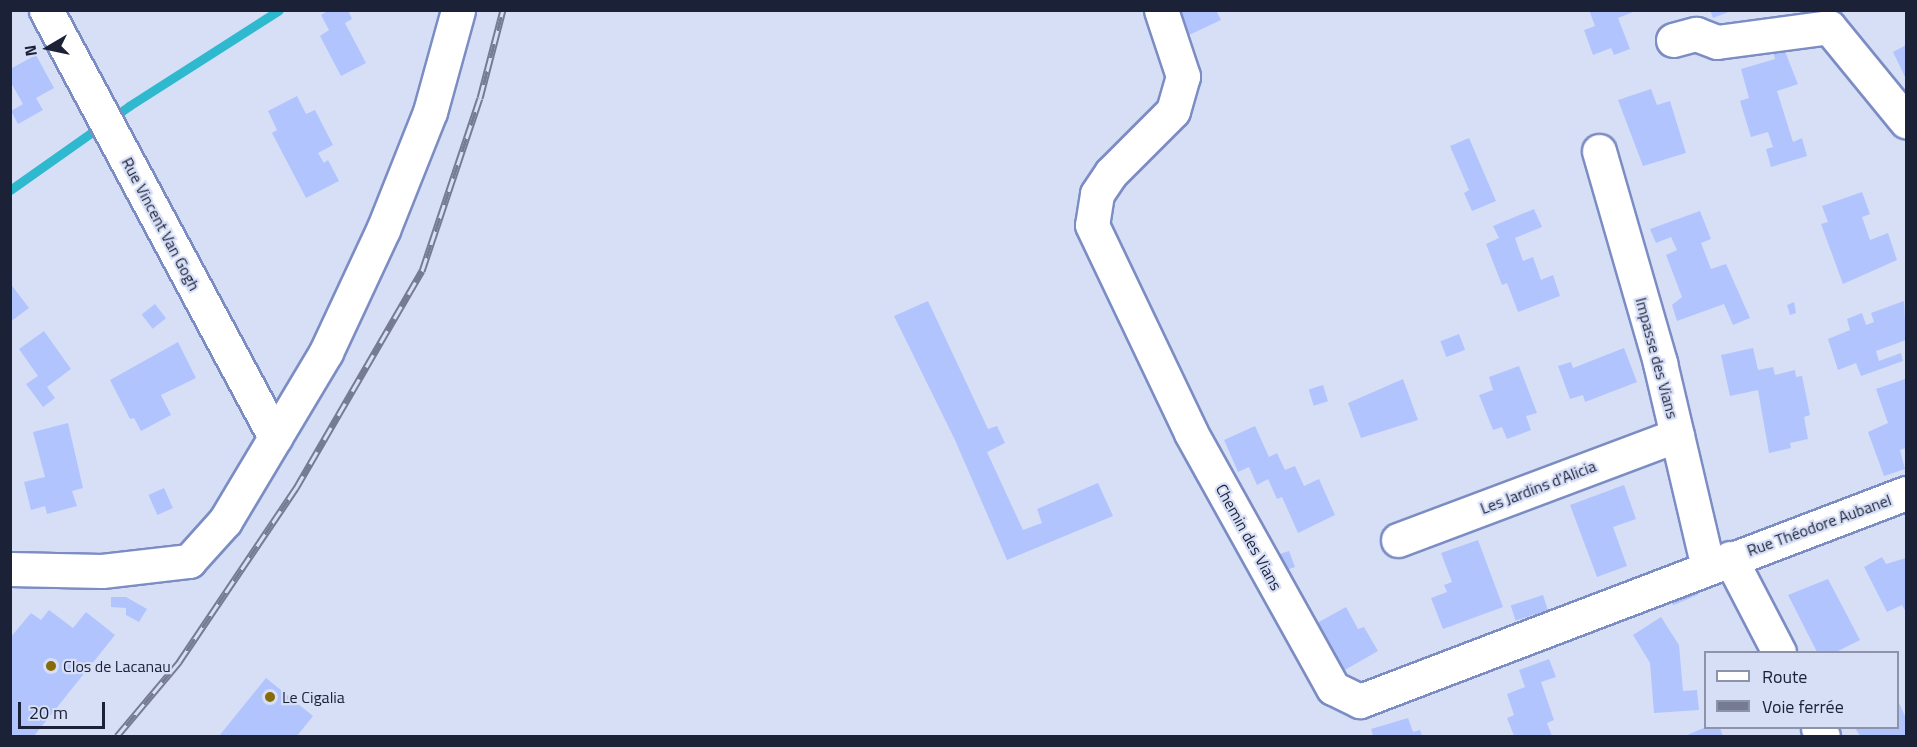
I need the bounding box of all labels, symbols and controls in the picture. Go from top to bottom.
north arrow [18,18,78,78]
text: N [18,43,43,58]
street label: Rue Vincent Van Gogh [118,154,204,294]
street label: Impasse des Vians [1632,295,1682,421]
street label: Les Jardins d'Alicia [1477,456,1599,518]
street label: Chemin des Vians [1212,480,1286,594]
street label: Rue Théodore Aubanel [1744,490,1894,560]
legend [1704,651,1899,729]
place label: Clos de Lacanau [63,656,171,676]
marker: Clos de Lacanau [44,659,58,673]
text: Route [1762,663,1807,690]
place label: Le Cigalia [282,687,345,707]
scale bar [21,690,108,728]
marker: Le Cigalia [263,690,277,704]
text: Voie ferrée [1762,693,1844,720]
text: 20 m [29,699,68,726]

